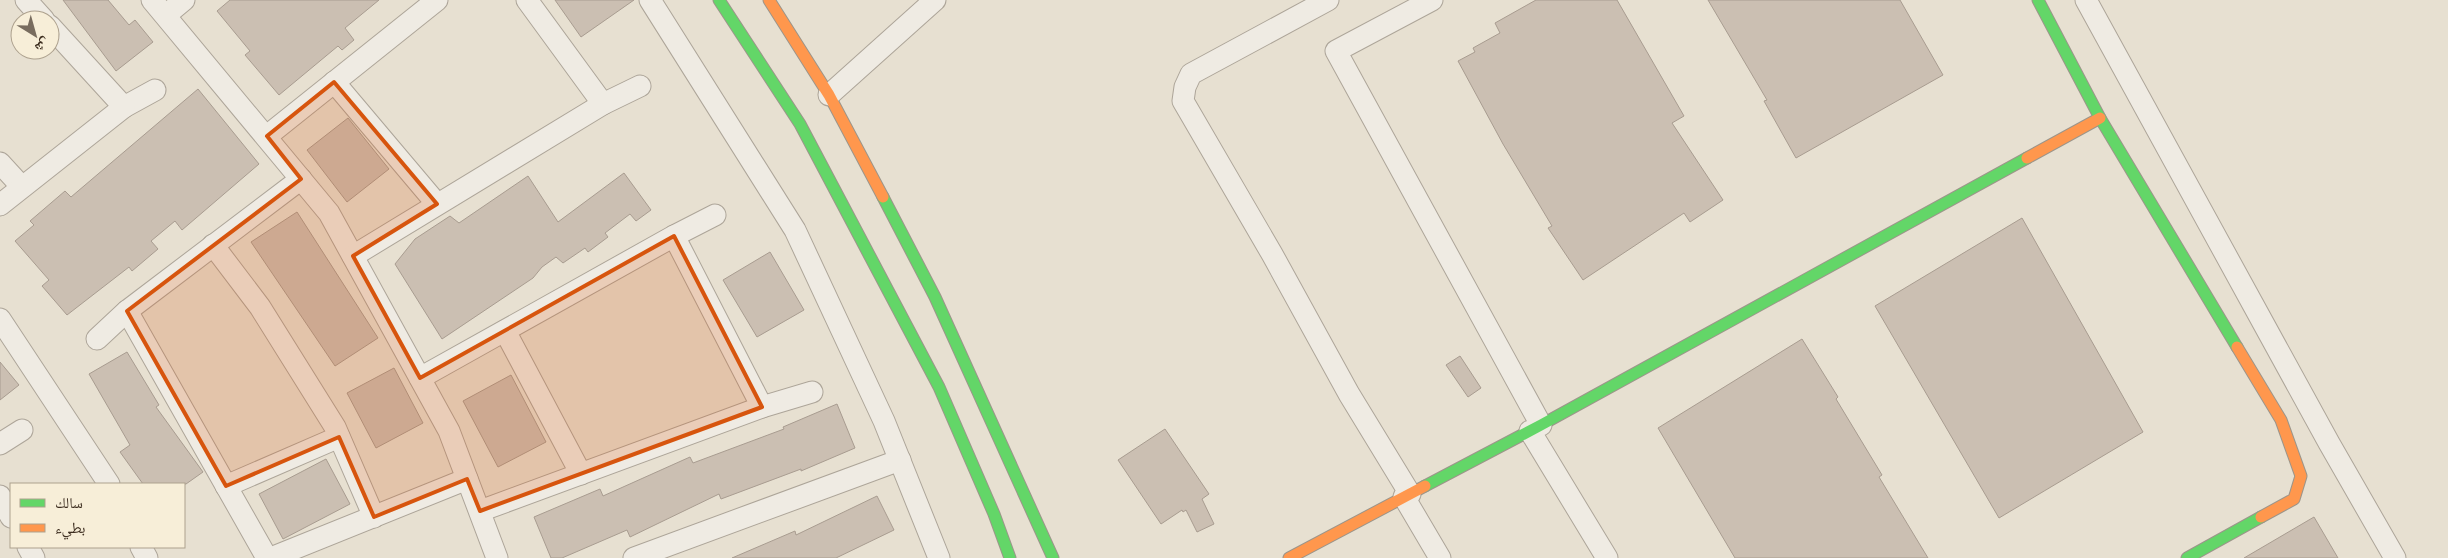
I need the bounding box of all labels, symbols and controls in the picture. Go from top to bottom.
north arrow [10,10,60,60]
text: ش [31,34,54,56]
legend [10,483,185,548]
text: سالك [55,494,83,512]
text: بطيء [55,519,85,540]

